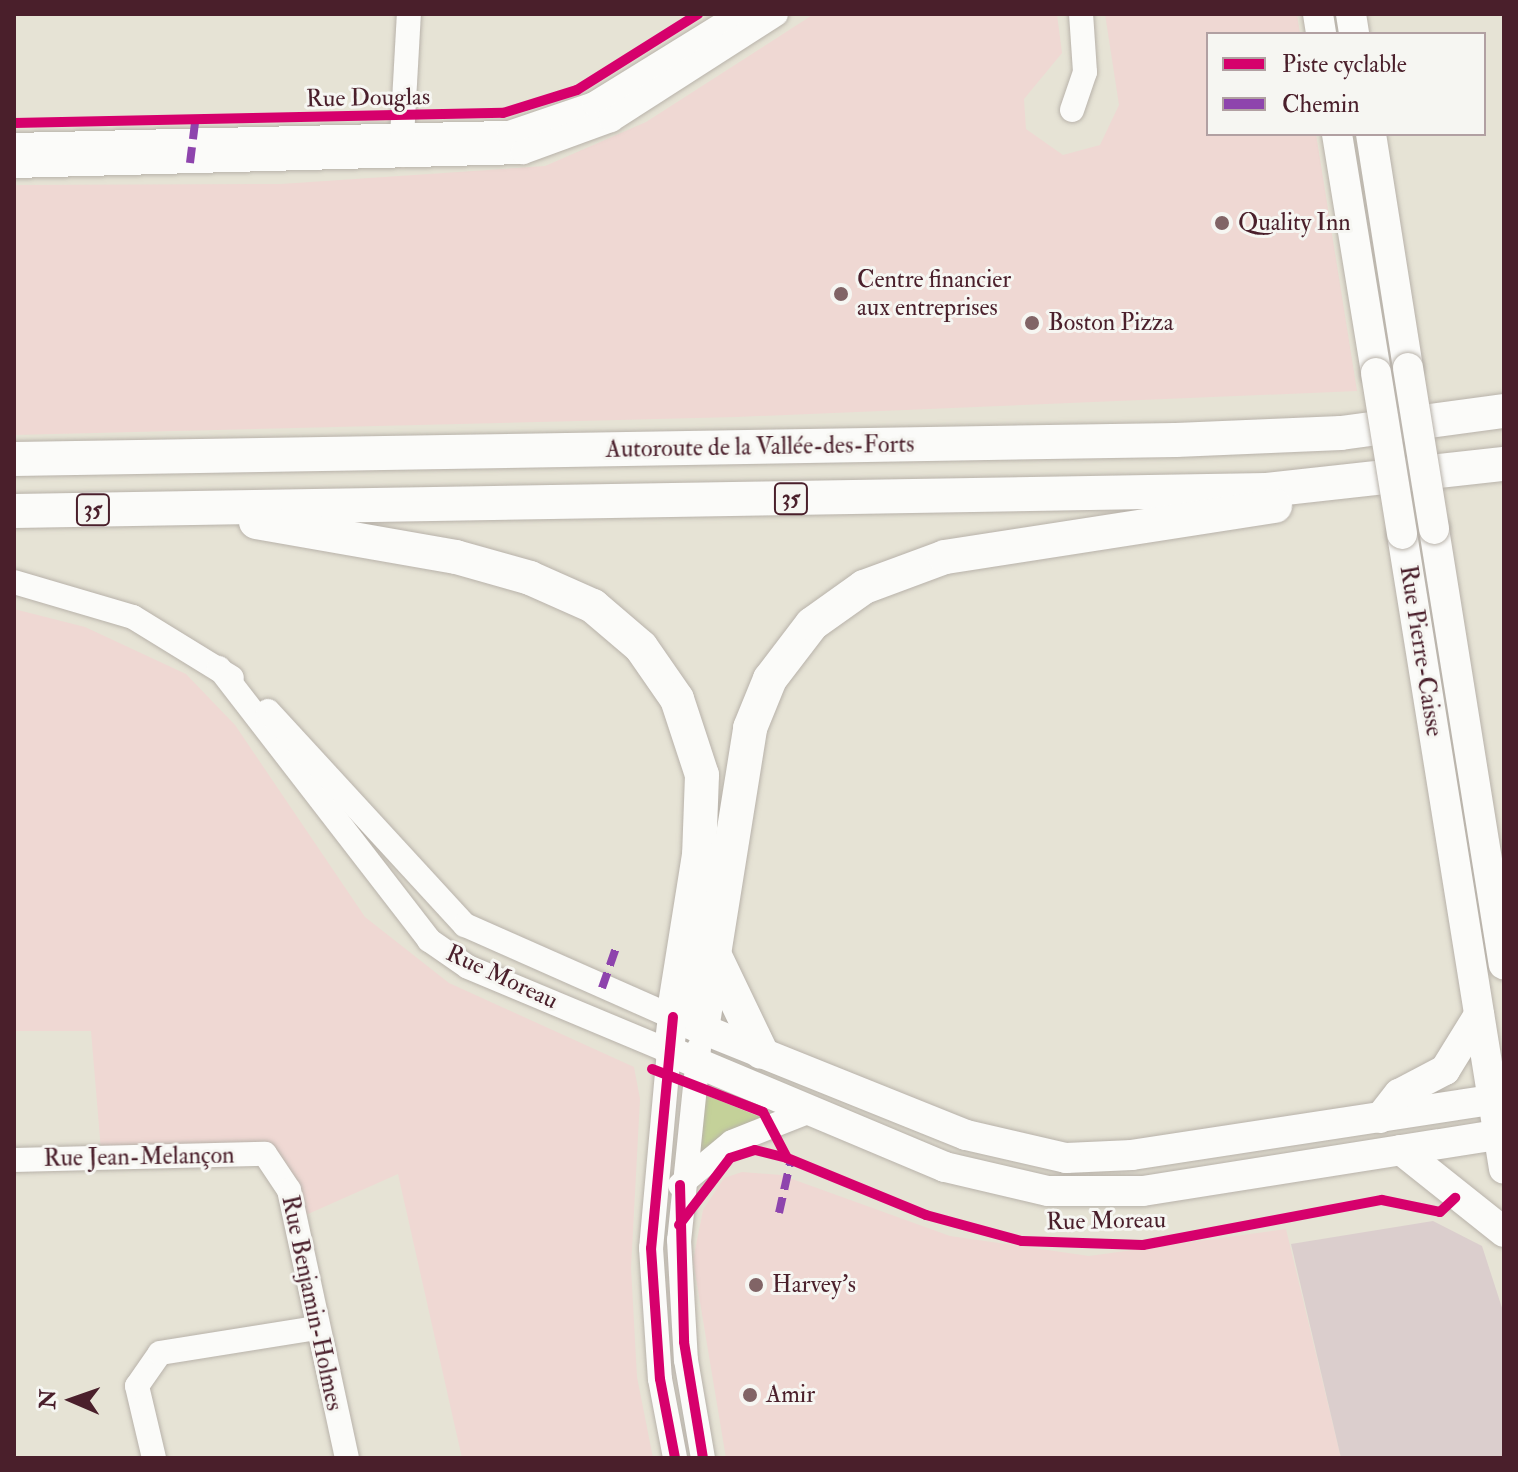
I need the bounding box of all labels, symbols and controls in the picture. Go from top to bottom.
legend [1206,32,1486,136]
text: Piste cyclable [1282,49,1407,80]
street label: Rue Douglas [306,83,430,113]
text: Chemin [1282,89,1360,120]
place label: Quality Inn [1238,209,1351,237]
marker: Quality Inn [1213,214,1231,232]
place label: Centre financier aux entreprises [857,266,1011,322]
marker: Centre financier aux entreprises [832,285,850,303]
place label: Boston Pizza [1048,309,1174,337]
marker: Boston Pizza [1023,314,1041,332]
street label: Autoroute de la Vallée-des-Forts [605,430,915,464]
road number: 35 [773,481,809,517]
road number: 35 [75,492,111,528]
street label: Rue Pierre-Caisse [1393,563,1449,739]
street label: Rue Moreau [442,939,562,1015]
street label: Rue Jean-Melançon [43,1141,235,1173]
street label: Rue Benjamin-Holmes [275,1193,349,1413]
street label: Rue Moreau [1046,1206,1166,1236]
place label: Harvey's [772,1271,856,1299]
marker: Harvey's [747,1276,765,1294]
north arrow [32,1360,112,1440]
place label: Amir [766,1381,815,1409]
marker: Amir [741,1386,759,1404]
text: N [34,1389,62,1410]

